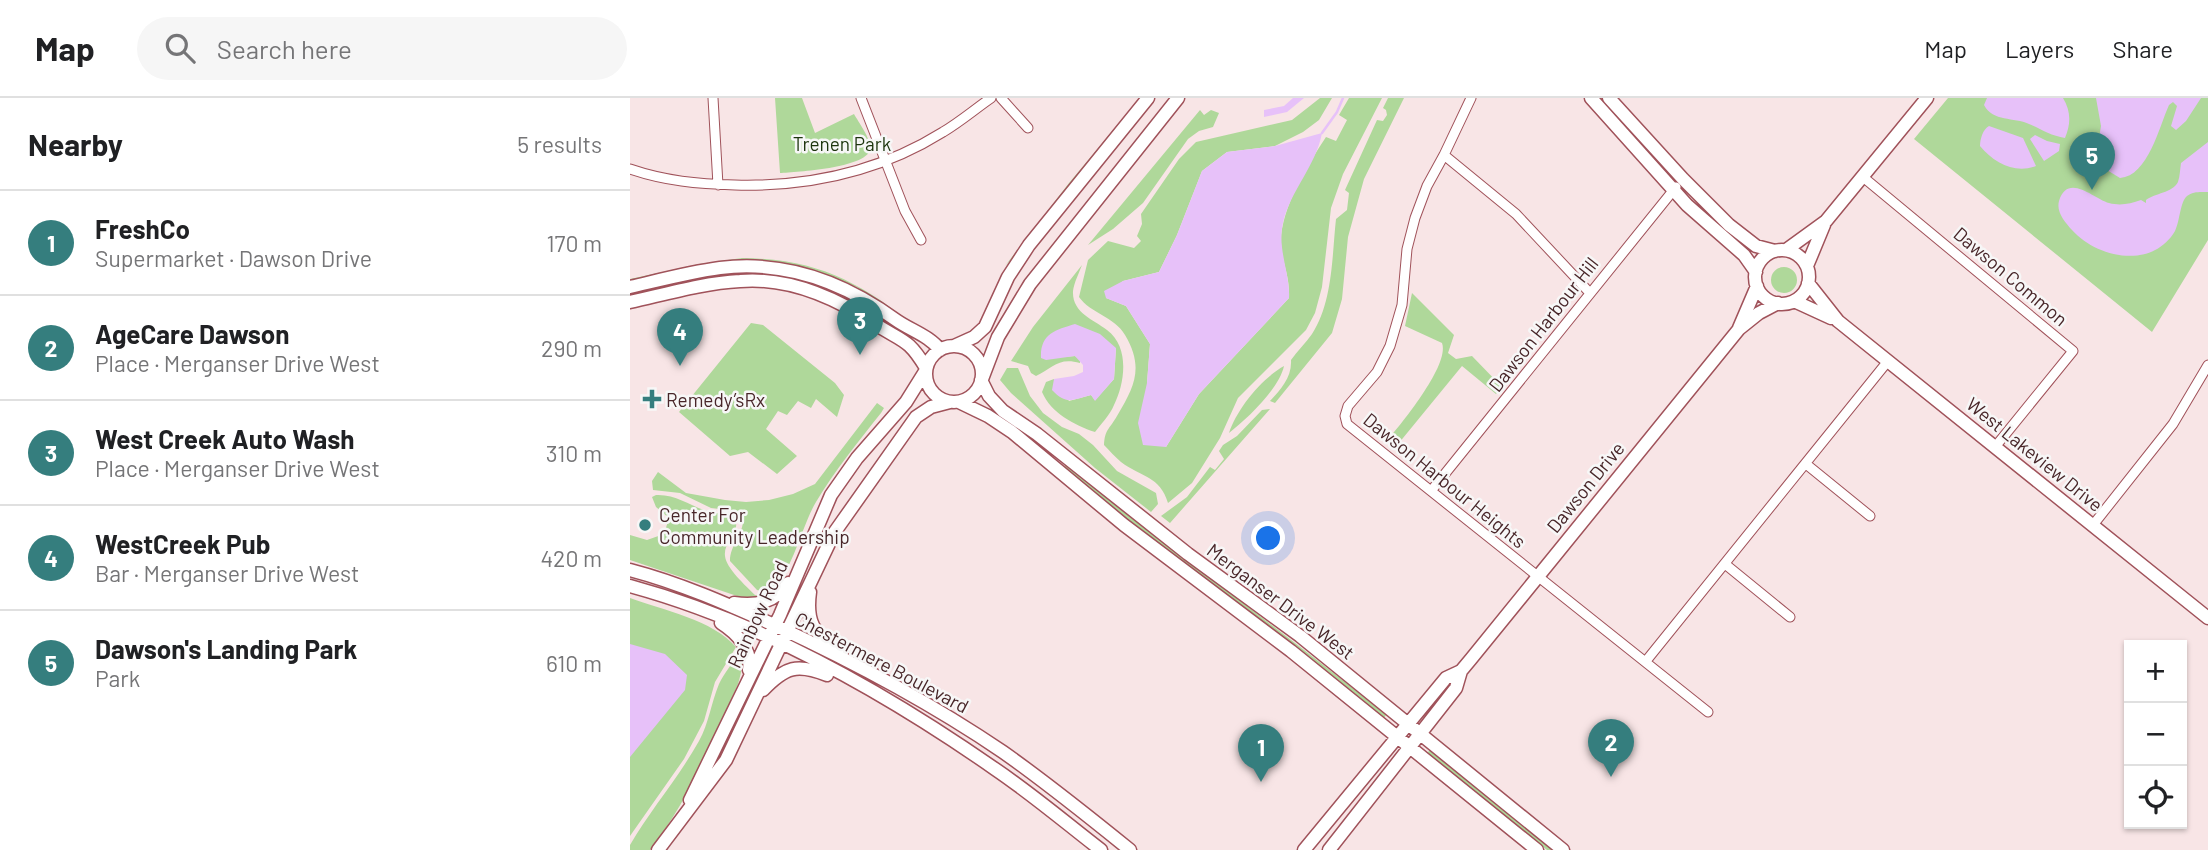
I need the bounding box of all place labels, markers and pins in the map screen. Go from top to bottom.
pin: 5 [2069,132,2115,190]
pin: 3 [837,297,883,355]
pin: 4 [657,308,703,366]
place label: Remedy’sRx [666,388,765,411]
marker: Remedy’sRx [644,391,660,407]
place label: Center For Community Leadership [659,503,850,548]
marker: Center For Community Leadership [637,517,653,533]
pin: 2 [1588,719,1634,777]
pin: 1 [1238,724,1284,782]

